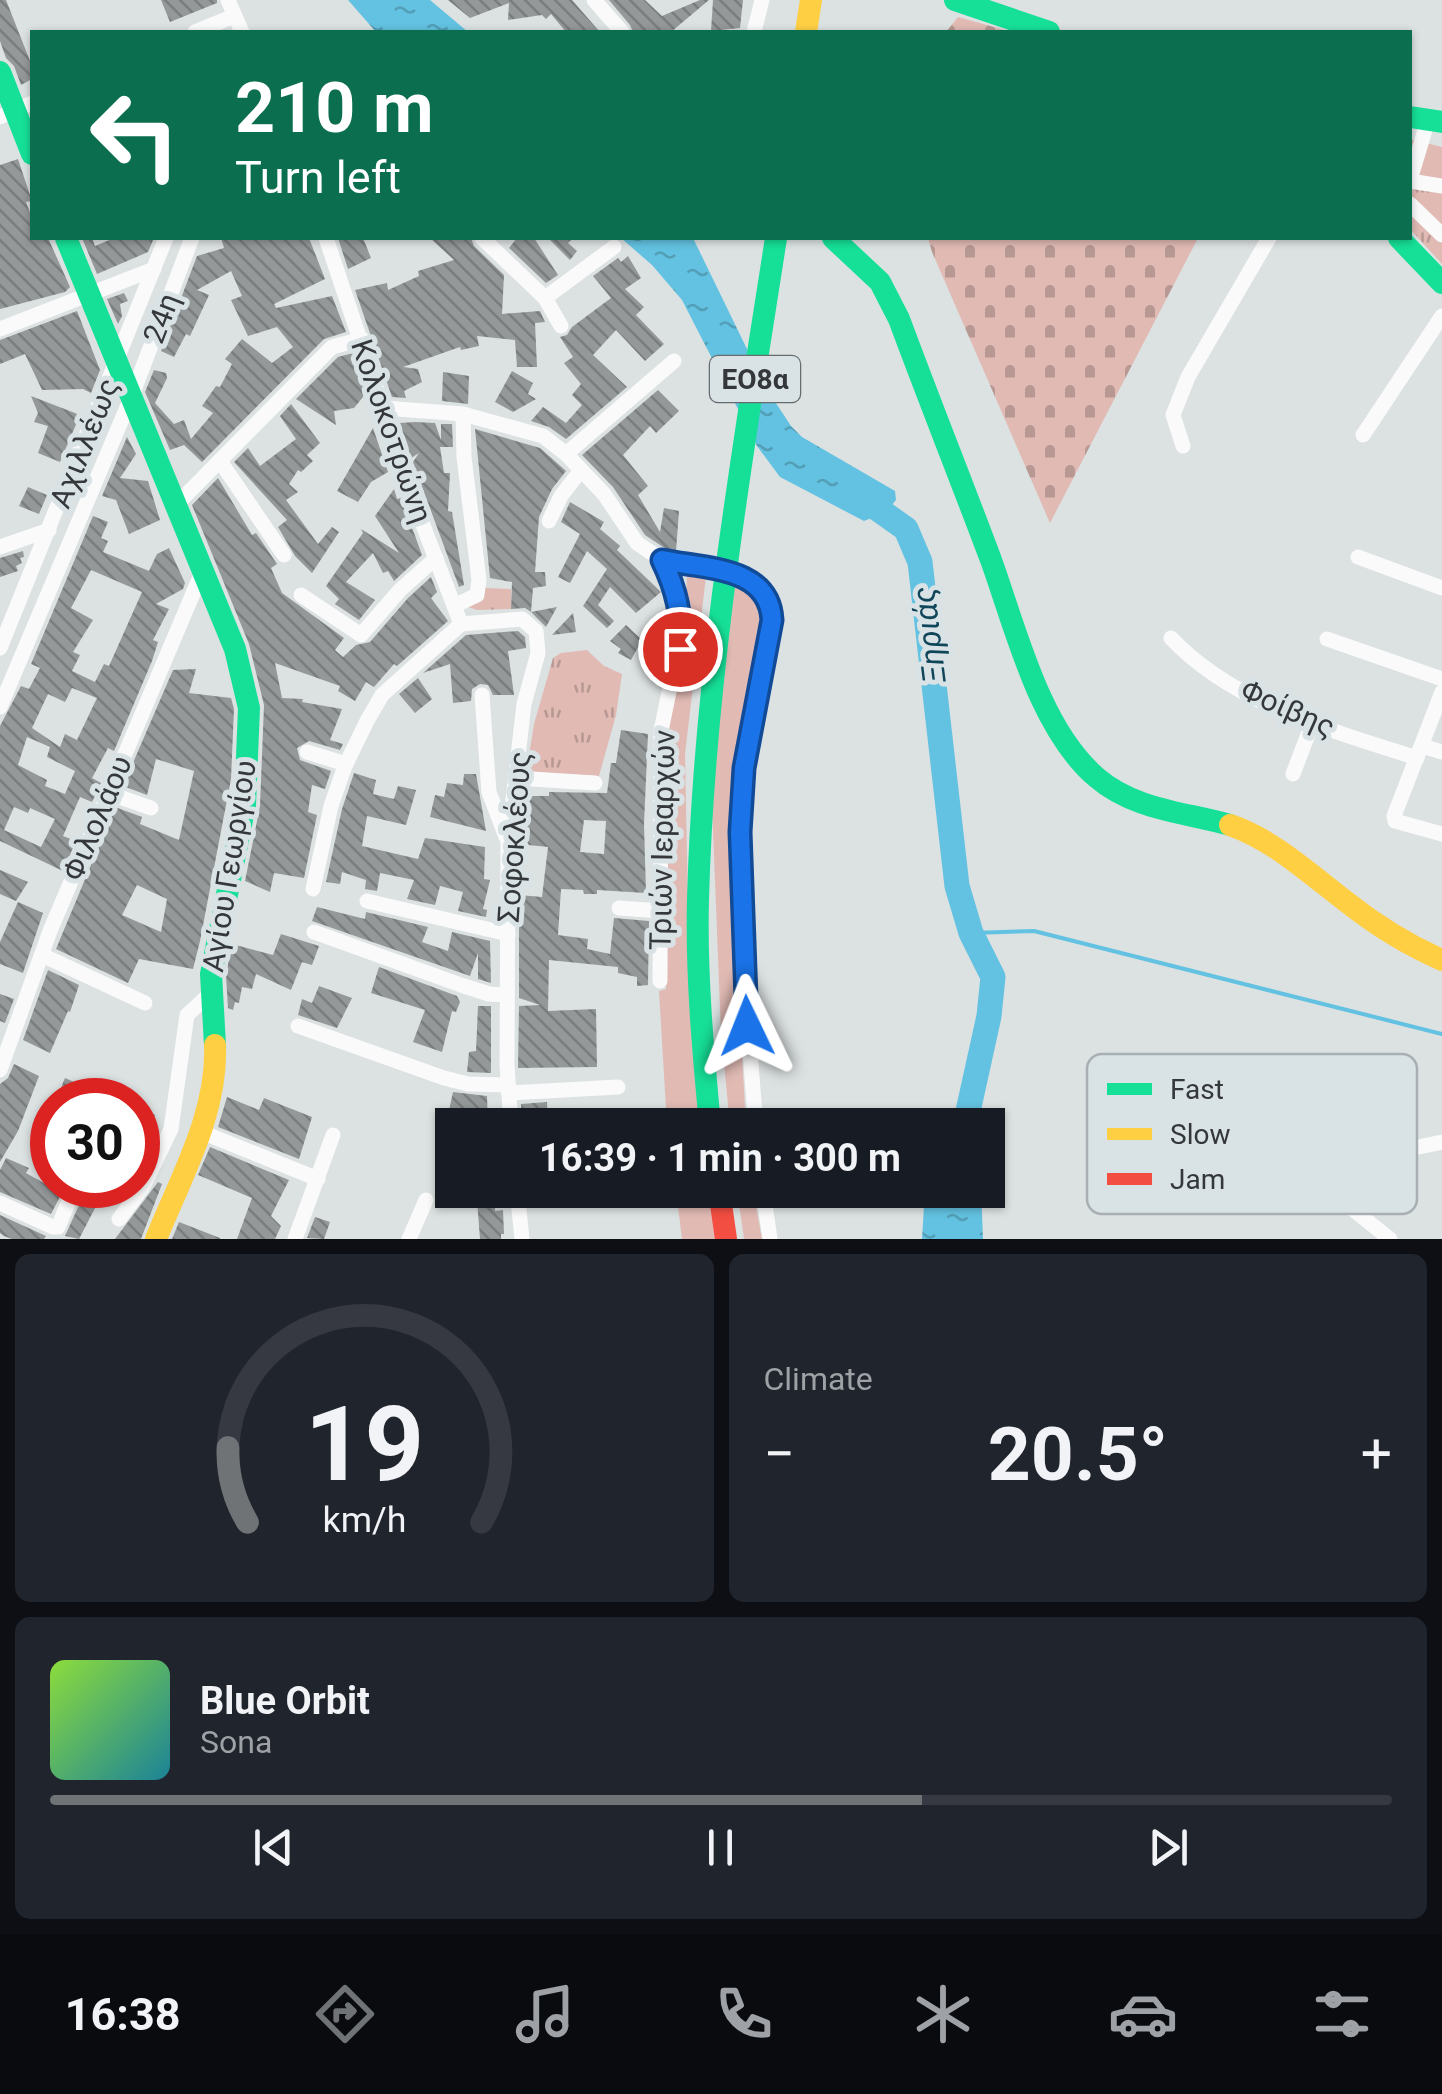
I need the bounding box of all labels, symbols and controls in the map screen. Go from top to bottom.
text: 210 m [235,67,434,149]
icon: left [70,70,200,200]
text: Turn left [235,151,401,204]
street label: 24η [136,288,186,348]
street label: Κολοκοτρώνη [344,335,440,527]
road number: ΕΟ8α [710,356,800,402]
street label: Αχιλλέως [42,373,126,513]
water label: Ξηριάς [904,585,954,685]
pin [638,607,723,692]
icon: arrive [653,622,708,677]
street label: Φοίβης [1236,672,1340,744]
street label: Τριών Ιεραρχών [643,730,681,950]
street label: Φιλολάου [55,750,139,886]
street label: Σοφοκλέους [491,750,537,924]
street label: Αγίου Γεωργίου [195,758,263,974]
position arrow [695,974,799,1078]
legend [1087,1054,1417,1214]
text: Fast [1170,1073,1224,1106]
speed limit sign: 30 [30,1078,160,1208]
text: Slow [1170,1118,1230,1151]
text: 16:39 · 1 min · 300 m [539,1136,901,1180]
text: Jam [1170,1163,1225,1196]
text: Climate [764,1360,873,1398]
text: 19 [305,1384,424,1505]
text: 20.5° [988,1410,1168,1498]
text: − [764,1422,795,1486]
text: + [1361,1422,1392,1486]
text: km/h [322,1499,406,1541]
text: Blue Orbit [200,1679,370,1723]
text: Sona [200,1723,272,1761]
icon: previous [246,1820,301,1875]
icon: pause [693,1820,748,1875]
icon: next [1141,1820,1196,1875]
icon: directions [310,1979,380,2049]
icon: music [510,1979,580,2049]
icon: phone [709,1979,779,2049]
icon: climate [908,1979,978,2049]
icon: car [1108,1979,1178,2049]
icon: filters [1307,1979,1377,2049]
text: 16:38 [65,1988,181,2041]

